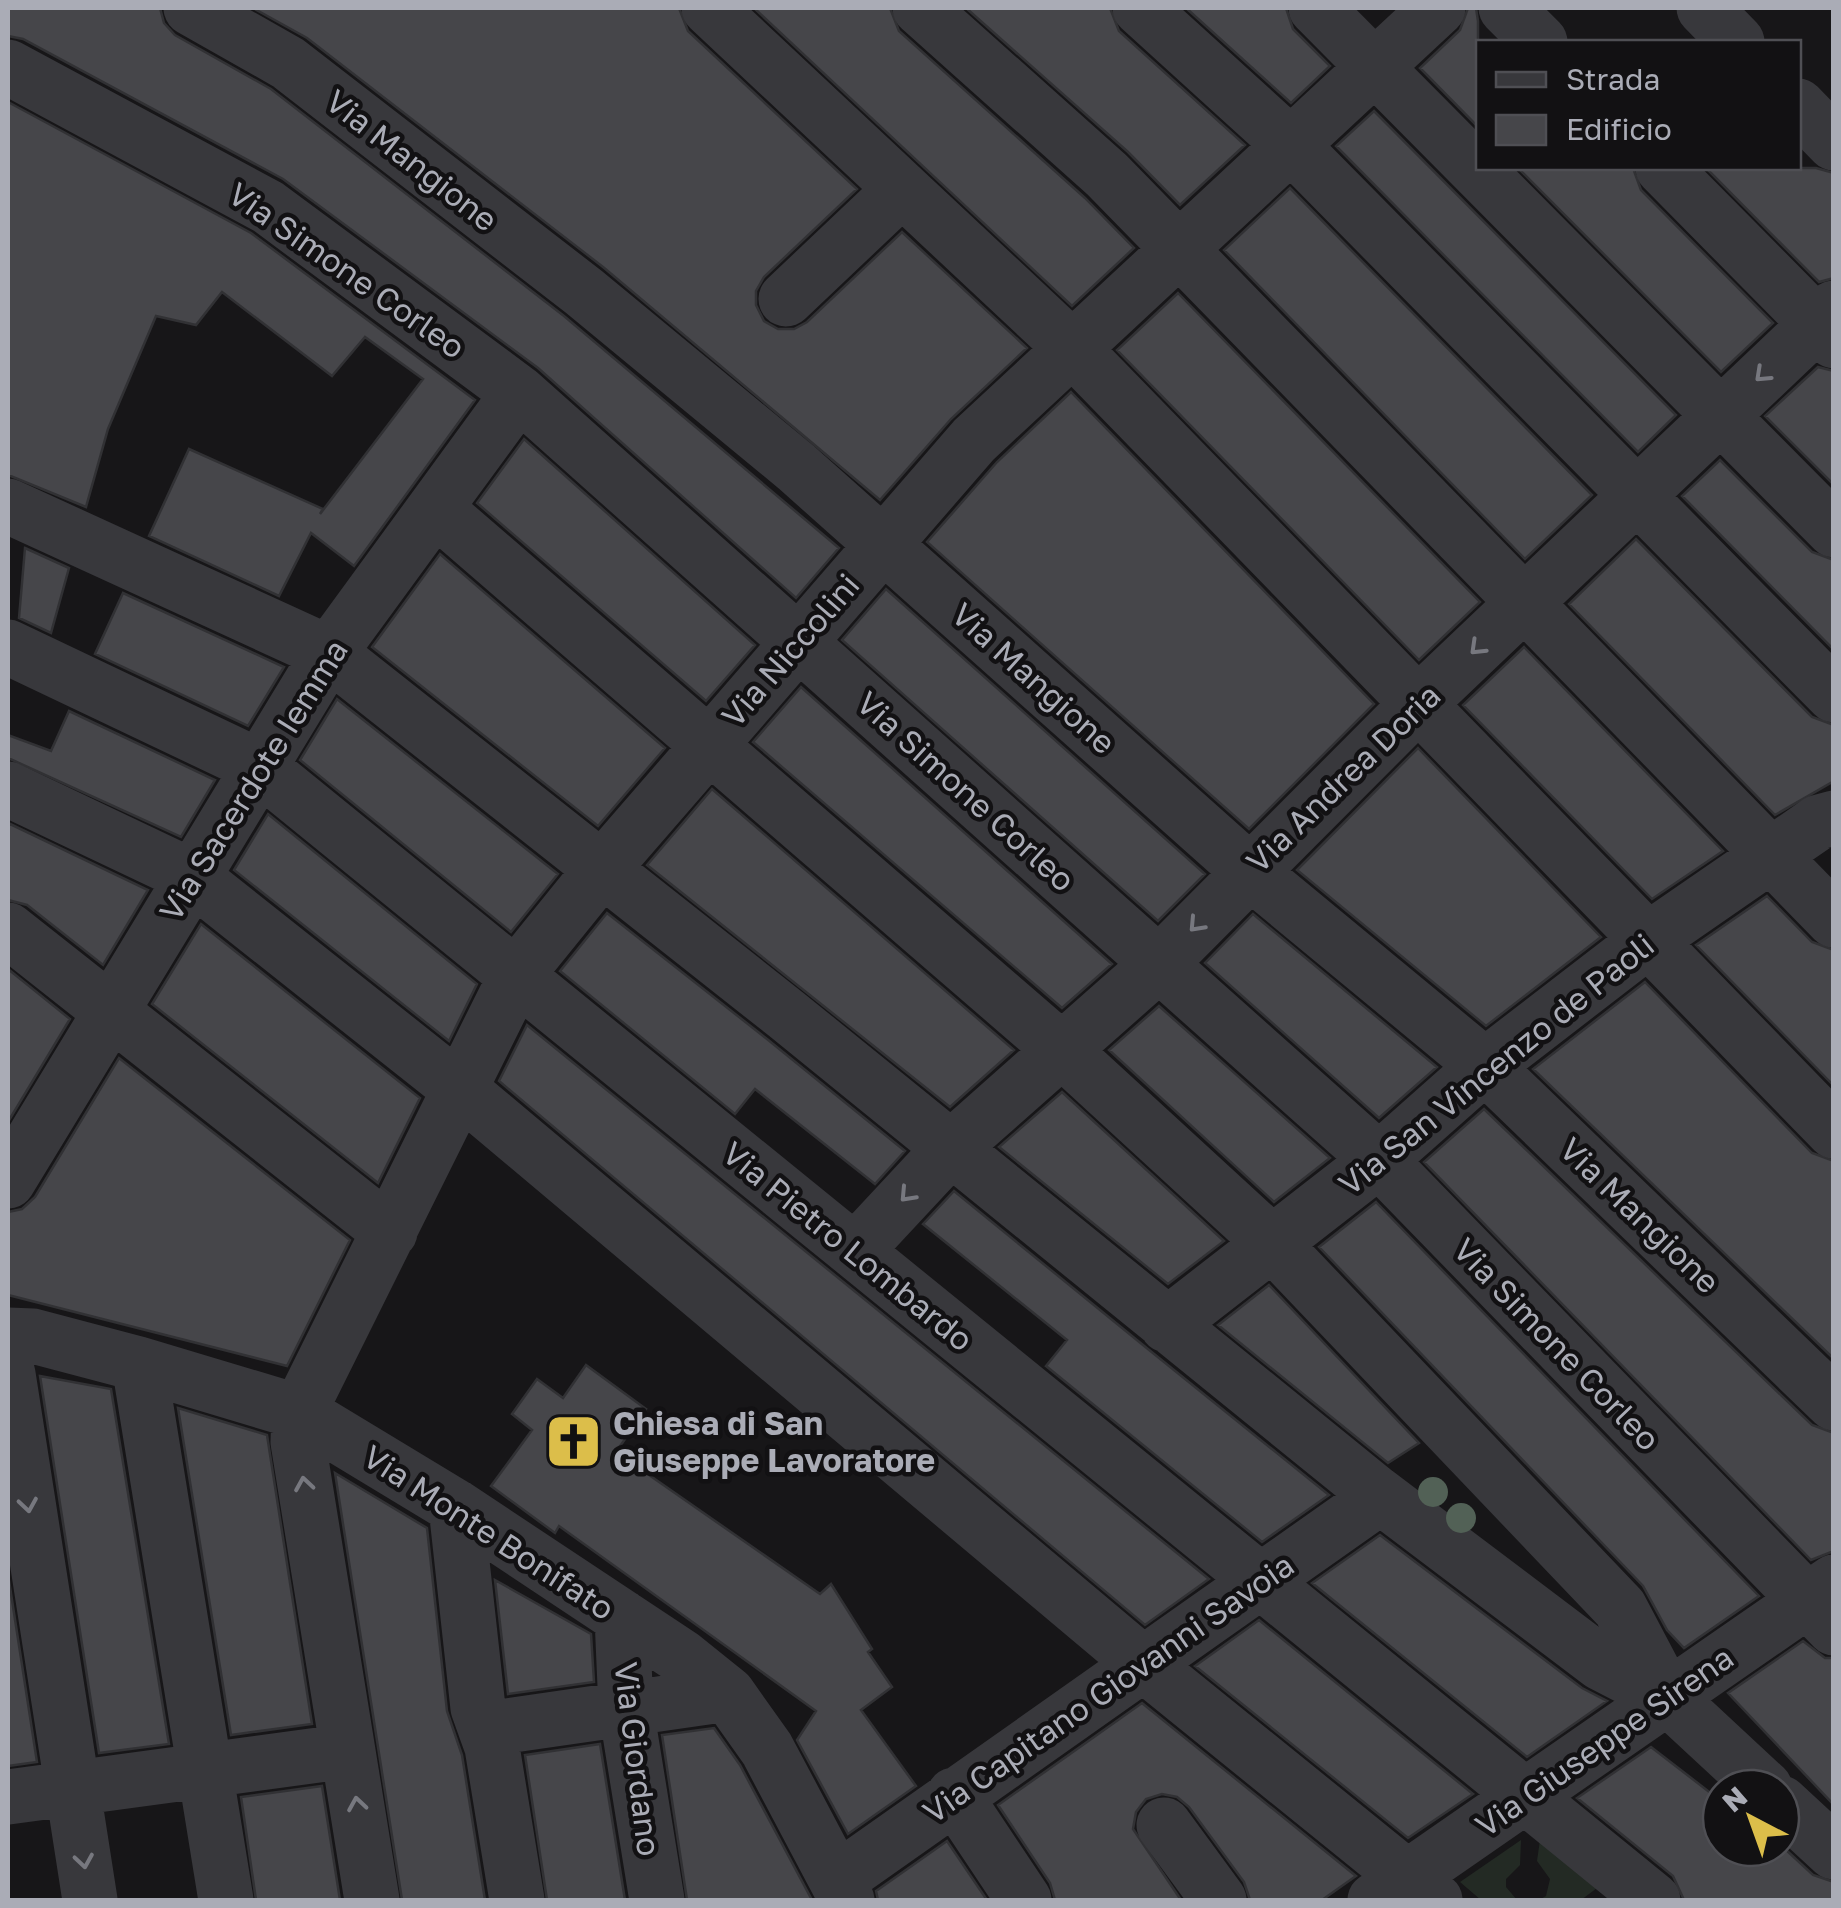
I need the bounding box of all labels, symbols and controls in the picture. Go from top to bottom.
legend [1476,40,1801,170]
text: Strada [1566,61,1660,97]
street label: Via Mangione [319,81,505,239]
text: Edificio [1566,111,1672,147]
street label: Via Simone Corleo [221,174,473,366]
one-way arrow [1756,363,1774,381]
street label: Via Niccolini [713,566,867,734]
street label: Via Mangione [944,595,1124,761]
street label: Via Sacerdote Iemma [151,632,355,928]
one-way arrow [1470,636,1489,654]
street label: Via Andrea Doria [1238,676,1448,880]
street label: Via Simone Corleo [849,683,1083,899]
one-way arrow [1190,913,1208,932]
street label: Via San Vincenzo de Paoli [1331,925,1661,1203]
street label: Via Mangione [1552,1129,1728,1301]
street label: Via Pietro Lombardo [715,1134,981,1358]
one-way arrow [901,1183,919,1201]
street label: Via Simone Corleo [1446,1230,1668,1458]
place label: Chiesa di San Giuseppe Lavoratore [613,1404,935,1479]
church icon: Chiesa di San Giuseppe Lavoratore [544,1411,604,1471]
street label: Via Monte Bonifato [357,1437,621,1627]
one-way arrow [294,1475,315,1492]
one-way arrow [17,1497,38,1513]
street label: Via Capitano Giovanni Savoia [915,1545,1301,1831]
street label: Via Giuseppe Sirena [1468,1638,1740,1844]
street label: Via Giordano [607,1660,669,1858]
north arrow [1701,1768,1801,1868]
text: N [1715,1779,1753,1818]
one-way arrow [347,1796,368,1813]
one-way arrow [72,1853,93,1869]

